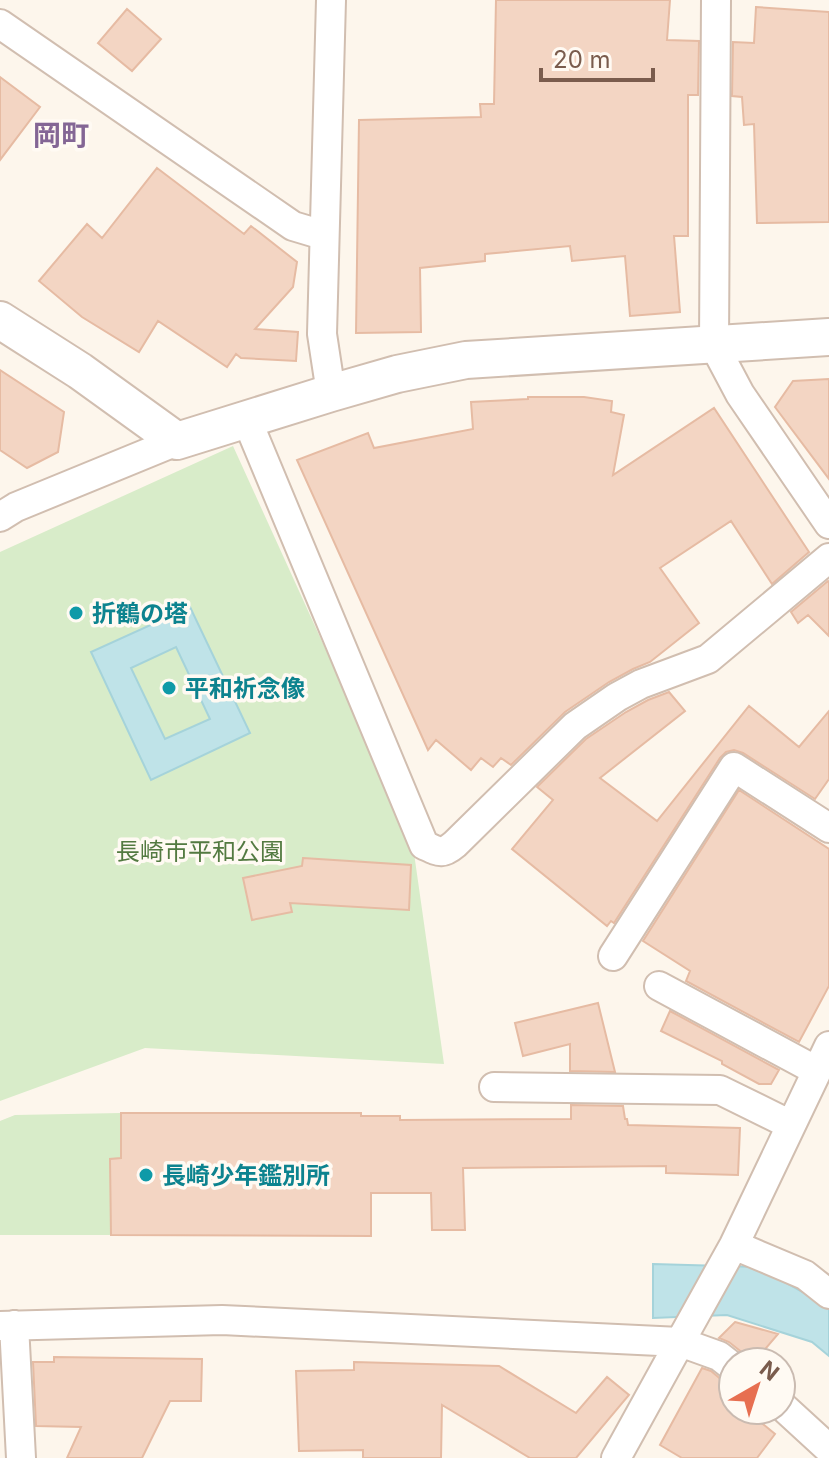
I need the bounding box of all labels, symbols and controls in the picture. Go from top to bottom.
scale bar [541,32,653,82]
text: 20 m [553,45,611,74]
district label: 岡町 [33,118,89,152]
place label: 折鶴の塔 [92,599,188,628]
marker: 折鶴の塔 [67,604,85,622]
place label: 平和祈念像 [185,674,305,703]
marker: 平和祈念像 [160,679,178,697]
park label: 長崎市平和公園 [116,837,284,866]
place label: 長崎少年鑑別所 [162,1161,330,1190]
marker: 長崎少年鑑別所 [137,1166,155,1184]
north arrow [717,1346,797,1426]
text: N [755,1355,784,1386]

